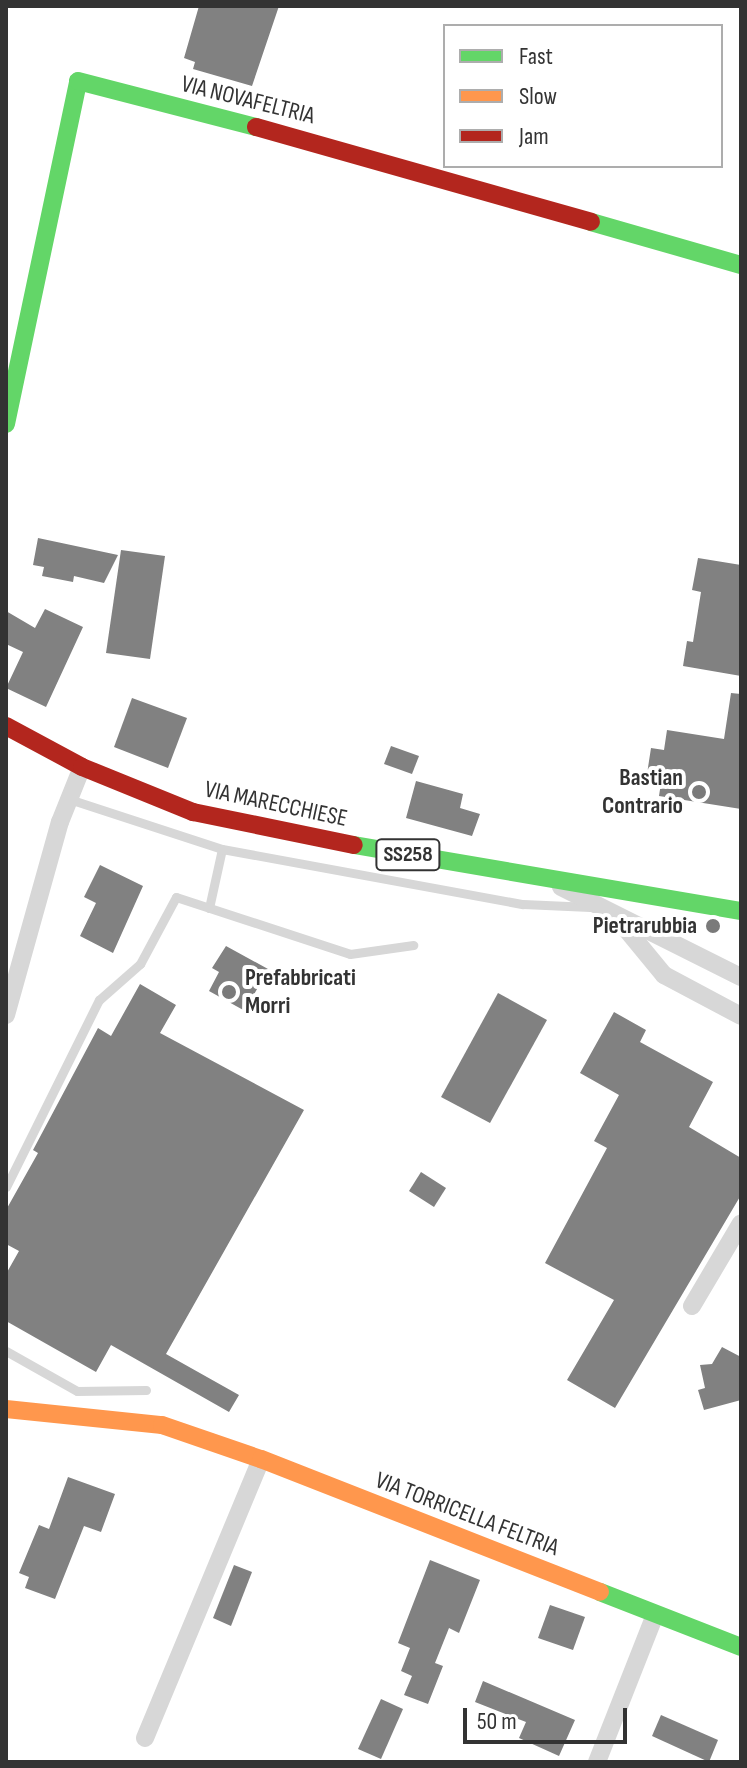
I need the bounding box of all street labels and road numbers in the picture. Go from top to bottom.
street label: VIA NOVAFELTRIA [178,70,318,130]
street label: VIA MARECCHIESE [202,775,350,833]
road number: SS258 [374,837,442,873]
street label: VIA TORRICELLA FELTRIA [371,1466,563,1562]

